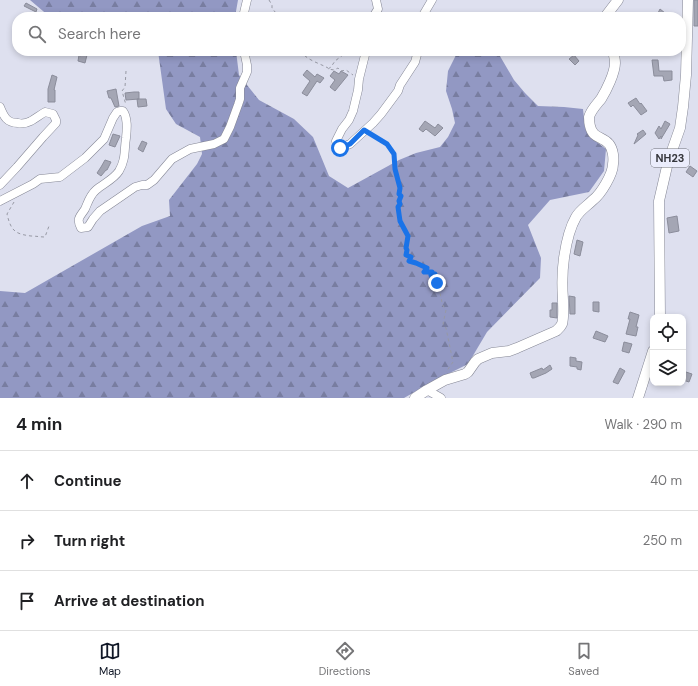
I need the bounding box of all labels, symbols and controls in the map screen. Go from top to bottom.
search box [12,12,686,56]
icon: search [26,23,48,45]
text: Search here [58,24,141,44]
route start [331,139,349,157]
road number: NH23 [651,149,689,167]
route end [428,274,446,292]
map controls [650,314,686,386]
button: locate [650,314,686,350]
button: layers [650,350,686,386]
text: 4 min [16,413,62,435]
text: Walk · 290 m [605,416,682,433]
icon: ahead [16,470,38,492]
text: Continue [54,471,122,491]
text: 40 m [650,472,682,489]
icon: right [16,530,38,552]
text: Turn right [54,531,125,551]
text: 250 m [643,532,682,549]
icon: arrive [16,590,38,612]
text: Arrive at destination [54,591,205,611]
tab: Map [99,640,121,678]
tab: Directions [319,640,371,678]
tab: Saved [568,640,599,678]

